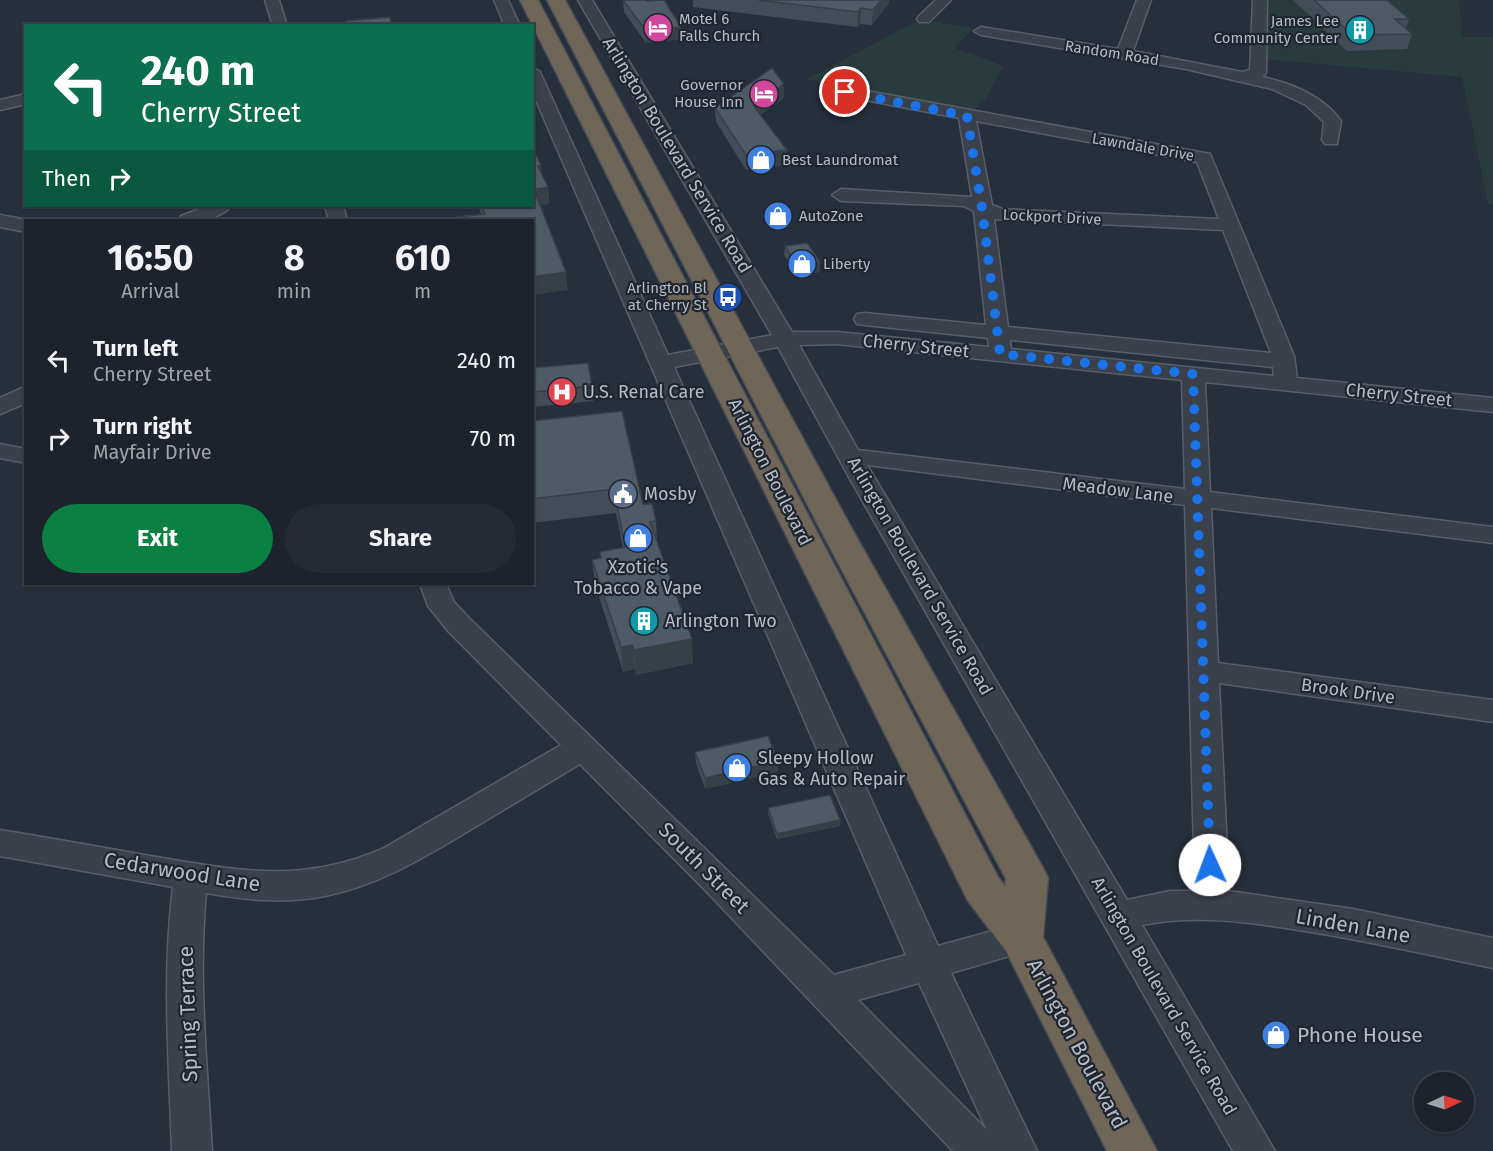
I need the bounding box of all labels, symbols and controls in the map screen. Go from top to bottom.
place label: Motel 6 Falls Church [679,10,760,45]
hotel icon: Motel 6 Falls Church [642,12,674,44]
place label: James Lee Community Center [1214,12,1339,47]
building icon: James Lee Community Center [1344,14,1376,46]
street label: Arlington Boulevard Service Road [598,33,756,277]
street label: Random Road [1064,37,1160,69]
text: 240 m [141,46,255,96]
icon: left [42,48,120,126]
pin [819,66,870,117]
icon: arrive [828,75,861,108]
place label: Governor House Inn [674,76,743,111]
hotel icon: Governor House Inn [748,78,780,110]
text: Cherry Street [141,97,301,129]
street label: Lawndale Drive [1090,129,1196,165]
shop icon: Best Laundromat [745,144,777,176]
place label: Best Laundromat [782,151,899,169]
icon: right [103,162,136,195]
text: Then [42,165,91,192]
shop icon: AutoZone [762,200,794,232]
street label: Lockport Drive [1002,205,1102,229]
place label: AutoZone [799,207,864,225]
text: 16:50 [107,236,194,280]
text: 8 [284,236,305,280]
text: 610 [395,236,451,280]
shop icon: Liberty [786,248,818,280]
place label: Liberty [823,255,871,273]
text: Arrival [121,279,180,303]
text: min [277,279,311,303]
text: m [414,279,431,303]
place label: Arlington Bl at Cherry St [627,279,708,314]
bus stop icon: Arlington Bl at Cherry St [712,281,744,313]
street label: Cherry Street [862,329,971,363]
text: Turn left [93,335,178,362]
icon: left [42,344,75,377]
text: 240 m [457,347,516,374]
text: Cherry Street [93,362,211,386]
hospital icon: U.S. Renal Care [546,376,578,408]
street label: Cherry Street [1345,378,1454,412]
place label: U.S. Renal Care [583,381,705,403]
street label: Arlington Boulevard [723,395,817,549]
text: Turn right [93,413,192,440]
icon: right [42,422,75,455]
text: 70 m [470,425,516,452]
text: Mayfair Drive [93,440,212,464]
street label: Arlington Boulevard Service Road [843,453,997,699]
street label: Meadow Lane [1061,472,1175,508]
public building icon: Mosby [607,478,639,510]
place label: Mosby [644,483,697,505]
button: Exit [42,504,273,573]
button: Share [285,504,516,573]
shop icon: Xzotic's Tobacco & Vape [622,522,654,554]
place label: Xzotic's Tobacco & Vape [574,556,702,599]
building icon: Arlington Two [628,605,660,637]
place label: Arlington Two [665,610,777,632]
street label: Brook Drive [1300,674,1396,708]
place label: Sleepy Hollow Gas & Auto Repair [758,747,905,790]
shop icon: Sleepy Hollow Gas & Auto Repair [721,752,753,784]
street label: South Street [653,817,755,919]
position arrow [1178,833,1242,897]
street label: Cedarwood Lane [102,847,262,897]
street label: Arlington Boulevard Service Road [1087,873,1241,1119]
street label: Linden Lane [1294,903,1412,949]
street label: Spring Terrace [173,946,203,1082]
street label: Arlington Boulevard [1021,954,1133,1134]
shop icon: Phone House [1260,1019,1292,1051]
place label: Phone House [1297,1022,1423,1048]
north arrow [1414,1072,1474,1132]
map controls [1414,1072,1474,1132]

